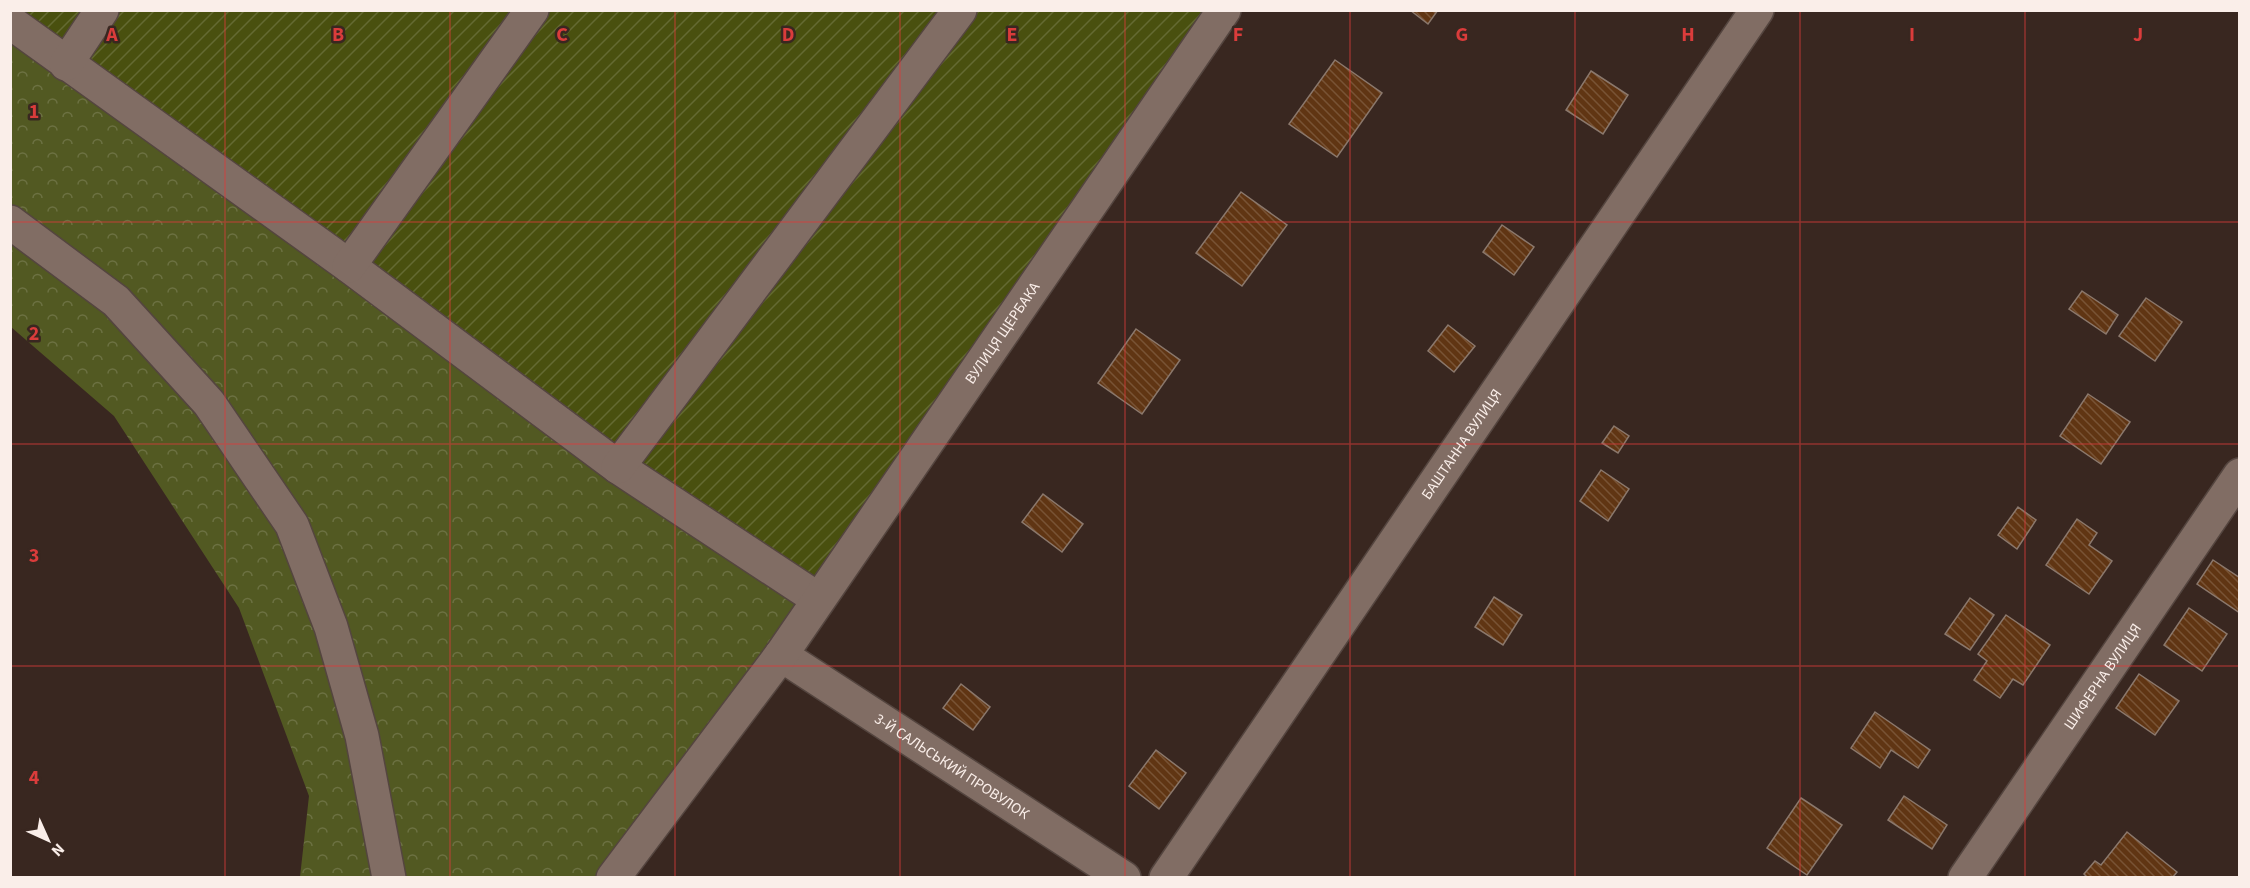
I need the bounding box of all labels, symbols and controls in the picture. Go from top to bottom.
text: A [105,21,118,49]
text: B [332,21,344,49]
text: C [556,21,568,49]
text: D [782,21,794,49]
text: E [1007,21,1017,49]
text: F [1233,21,1243,49]
text: G [1456,21,1468,49]
text: H [1681,21,1695,49]
text: I [1909,21,1915,49]
text: J [2133,21,2143,49]
text: 1 [29,98,39,126]
street label: ВУЛИЦЯ ЩЕРБАКА [960,277,1046,388]
text: 2 [29,320,39,348]
street label: БАШТАННА ВУЛИЦЯ [1417,385,1507,504]
text: 3 [29,542,39,570]
street label: ШИФЕРНА ВУЛИЦЯ [2059,619,2147,734]
street label: 3-Й САЛЬСЬКИЙ ПРОВУЛОК [870,709,1033,825]
text: 4 [29,764,40,792]
north arrow [18,810,78,870]
text: N [46,838,69,861]

